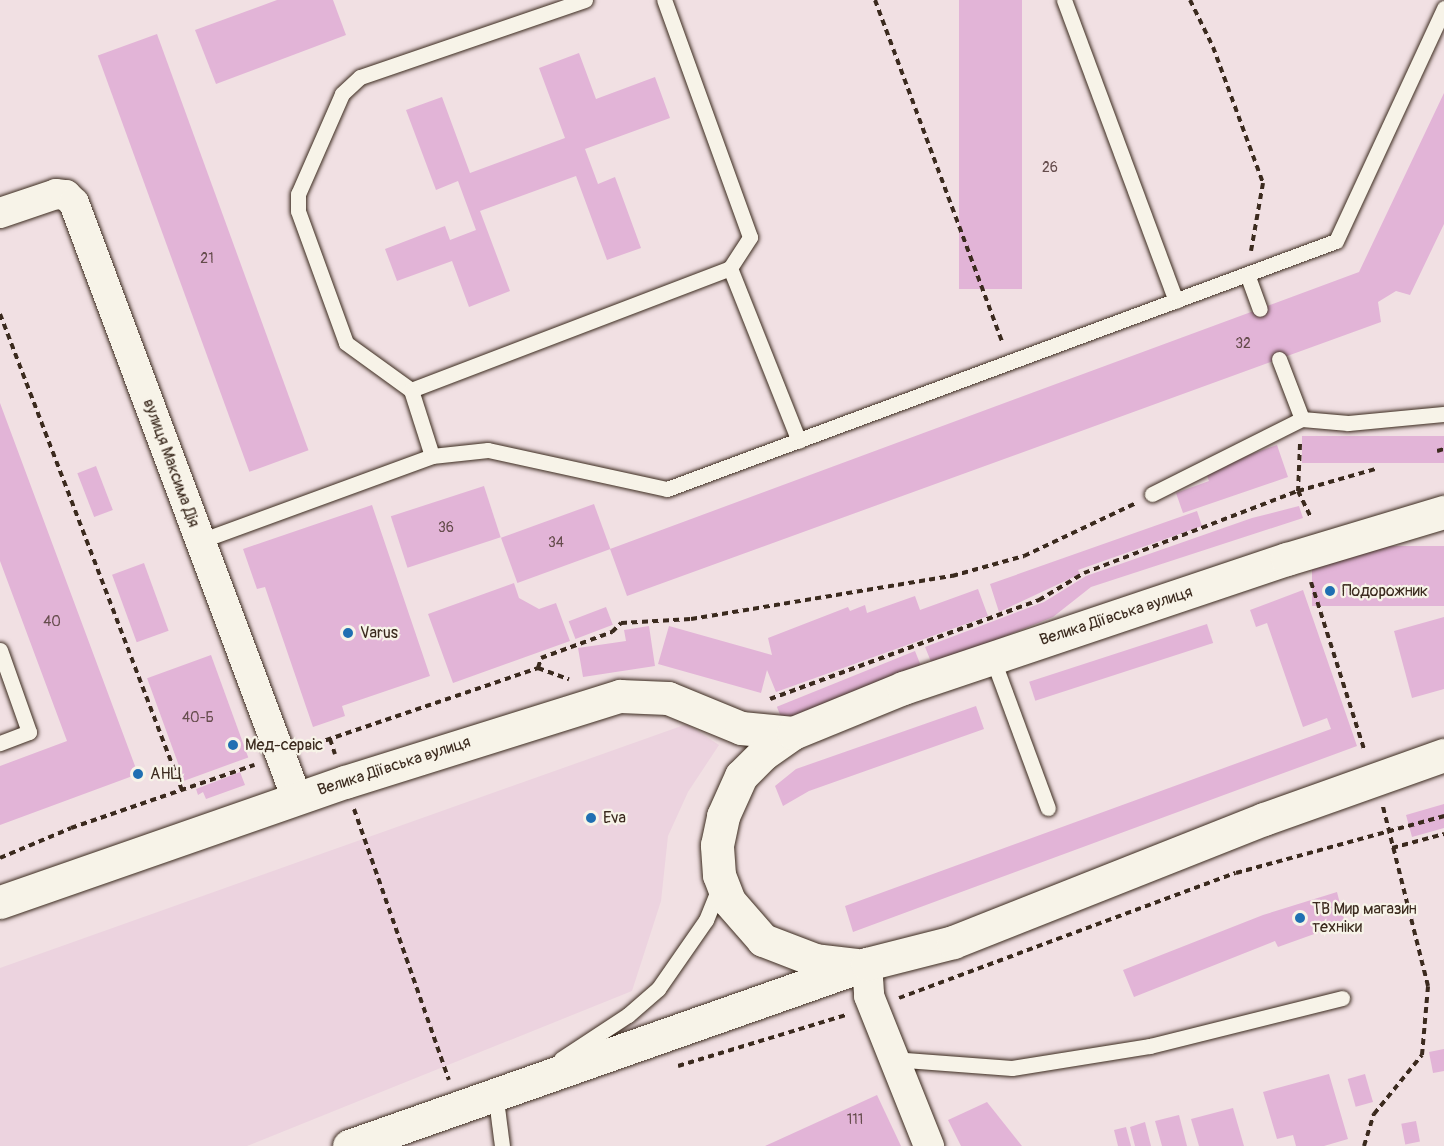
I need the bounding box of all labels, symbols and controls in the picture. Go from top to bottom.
house number: 26 [1042,160,1058,176]
house number: 21 [200,251,214,267]
house number: 32 [1235,336,1251,352]
street label: вулиця Максима Дія [139,396,203,530]
house number: 36 [438,520,454,536]
house number: 34 [548,535,564,551]
place label: Подорожник [1342,581,1428,601]
street label: Велика Діївська вулиця [1037,582,1195,650]
marker: Подорожник [1323,584,1337,598]
house number: 40 [43,614,61,630]
place label: Varus [360,623,398,643]
marker: Varus [341,626,355,640]
house number: 40-Б [182,710,214,726]
street label: Велика Діївська вулиця [315,732,473,800]
place label: Мед-сервіс [245,735,323,755]
marker: Мед-сервіс [226,738,240,752]
place label: АНЦ [150,764,182,784]
marker: АНЦ [131,767,145,781]
place label: Eva [603,808,626,828]
marker: Eva [584,811,598,825]
place label: ТВ Мир магазин техніки [1312,899,1417,937]
marker: ТВ Мир магазин техніки [1293,911,1307,925]
house number: 111 [847,1112,863,1128]

